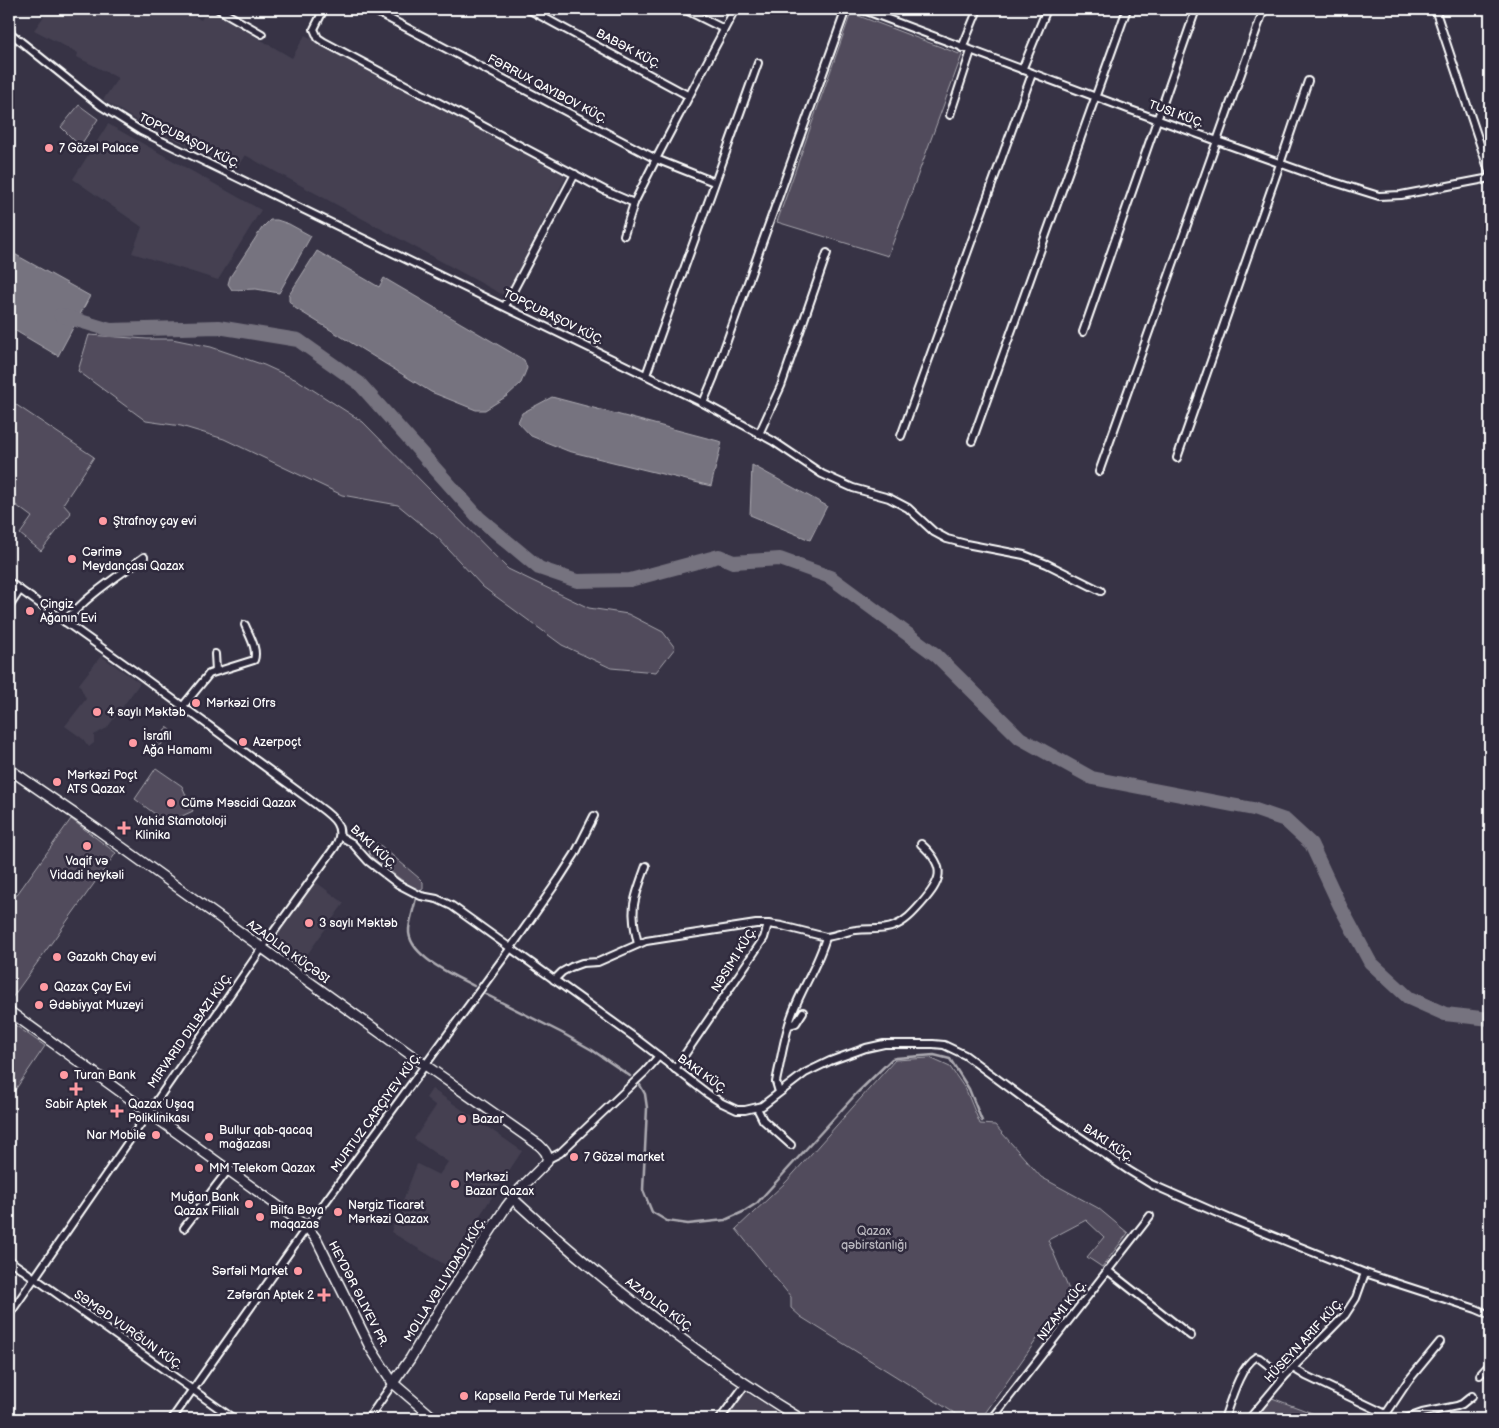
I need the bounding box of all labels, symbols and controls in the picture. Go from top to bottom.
street label: BABƏK KÜÇ. [593,25,663,72]
street label: FƏRRUX QAYIBOV KÜÇ. [485,50,610,127]
street label: TUSI KÜÇ. [1147,96,1206,131]
street label: TOPÇUBAŞOV KÜÇ. [136,109,242,172]
place label: 7 Gözəl Palace [59,141,139,156]
marker: 7 Gözəl Palace [43,142,55,154]
street label: TOPÇUBAŞOV KÜÇ. [500,285,606,348]
place label: Ştrafnoy çay evi [113,514,197,529]
marker: Ştrafnoy çay evi [97,515,109,527]
place label: Cərimə Meydançası Qazax [82,545,185,574]
marker: Cərimə Meydançası Qazax [66,553,78,565]
place label: Çingiz Ağanın Evi [40,597,97,626]
marker: Çingiz Ağanın Evi [24,605,36,617]
place label: Mərkəzi Ofrs [206,696,276,711]
marker: Mərkəzi Ofrs [190,697,202,709]
place label: 4 saylı Məktəb [107,705,186,720]
marker: 4 saylı Məktəb [91,706,103,718]
place label: İsrafil Ağa Hamamı [143,728,212,758]
place label: Azerpoçt [253,735,301,750]
marker: Azerpoçt [237,736,249,748]
marker: İsrafil Ağa Hamamı [127,737,139,749]
place label: Mərkəzi Poçt ATS Qazax [67,768,138,797]
marker: Mərkəzi Poçt ATS Qazax [51,776,63,788]
place label: Cümə Məscidi Qazax [181,796,297,811]
marker: Cümə Məscidi Qazax [165,797,177,809]
place label: Vahid Stamotoloji Klinika [135,814,227,843]
marker: Vahid Stamotoloji Klinika [117,821,131,835]
street label: BAKI KÜÇ. [347,821,400,872]
marker: Vaqif və Vidadi heykəli [81,840,93,852]
place label: Vaqif və Vidadi heykəli [50,854,124,883]
street label: AZADLIQ KÜÇƏSI [244,916,333,987]
place label: 3 saylı Məktəb [319,916,398,931]
marker: 3 saylı Məktəb [303,917,315,929]
street label: NƏSIMI KÜÇ. [707,924,760,995]
place label: Gazakh Chay evi [67,950,157,965]
marker: Gazakh Chay evi [51,951,63,963]
street label: MIRVARID DILBAZI KÜÇ. [144,970,235,1091]
place label: Qazax Çay Evi [54,980,131,995]
marker: Qazax Çay Evi [38,981,50,993]
place label: Ədəbiyyat Muzeyi [49,998,144,1013]
marker: Ədəbiyyat Muzeyi [33,999,45,1011]
street label: MURTUZ CARÇIYEV KÜÇ. [327,1050,424,1175]
street label: BAKI KÜÇ. [674,1050,730,1097]
place label: Turan Bank [74,1068,136,1083]
marker: Turan Bank [58,1069,70,1081]
marker: Sabir Aptek [70,1083,82,1095]
place label: Sabir Aptek [45,1097,107,1112]
place label: Qazax Uşaq Poliklinikası [128,1097,194,1126]
marker: Qazax Uşaq Poliklinikası [110,1104,124,1118]
place label: Bazar [472,1112,504,1127]
marker: Bazar [456,1113,468,1125]
street label: BAKI KÜÇ. [1080,1120,1136,1165]
place label: Bullur qab-qacaq mağazası [219,1123,312,1152]
place label: Nar Mobile [86,1128,146,1143]
marker: Nar Mobile [150,1129,162,1141]
marker: Bullur qab-qacaq mağazası [203,1131,215,1143]
place label: 7 Gözəl market [584,1150,665,1165]
marker: 7 Gözəl market [568,1151,580,1163]
place label: MM Telekom Qazax [209,1161,316,1176]
marker: MM Telekom Qazax [193,1162,205,1174]
place label: Mərkəzi Bazar Qazax [465,1170,534,1199]
marker: Mərkəzi Bazar Qazax [449,1178,461,1190]
place label: Muğan Bank Qazax Filialı [171,1190,239,1219]
marker: Muğan Bank Qazax Filialı [243,1198,255,1210]
place label: Nərgiz Ticarət Mərkəzi Qazax [348,1198,429,1227]
place label: Bilfa Boya maqazas [270,1203,324,1232]
marker: Nərgiz Ticarət Mərkəzi Qazax [332,1206,344,1218]
marker: Bilfa Boya maqazas [254,1211,266,1223]
street label: MOLLA VƏLI VIDADI KÜÇ. [400,1215,489,1345]
park label: Qazax qəbirstanlığı [841,1224,907,1253]
street label: HEYDƏR ƏLIYEV PR. [325,1239,391,1349]
place label: Sərfəli Market [212,1264,288,1279]
marker: Sərfəli Market [292,1265,304,1277]
street label: AZADLIQ KÜÇ. [622,1274,696,1335]
street label: NIZAMI KÜÇ. [1033,1278,1090,1344]
street label: SƏMƏD VURĞUN KÜÇ. [71,1285,186,1373]
place label: Zəfəran Aptek 2 [226,1288,314,1303]
marker: Zəfəran Aptek 2 [318,1289,330,1301]
street label: HÜSEYN ARIF KÜÇ. [1261,1296,1347,1386]
place label: Kapsella Perde Tul Merkezi [474,1389,621,1404]
marker: Kapsella Perde Tul Merkezi [458,1390,470,1402]

